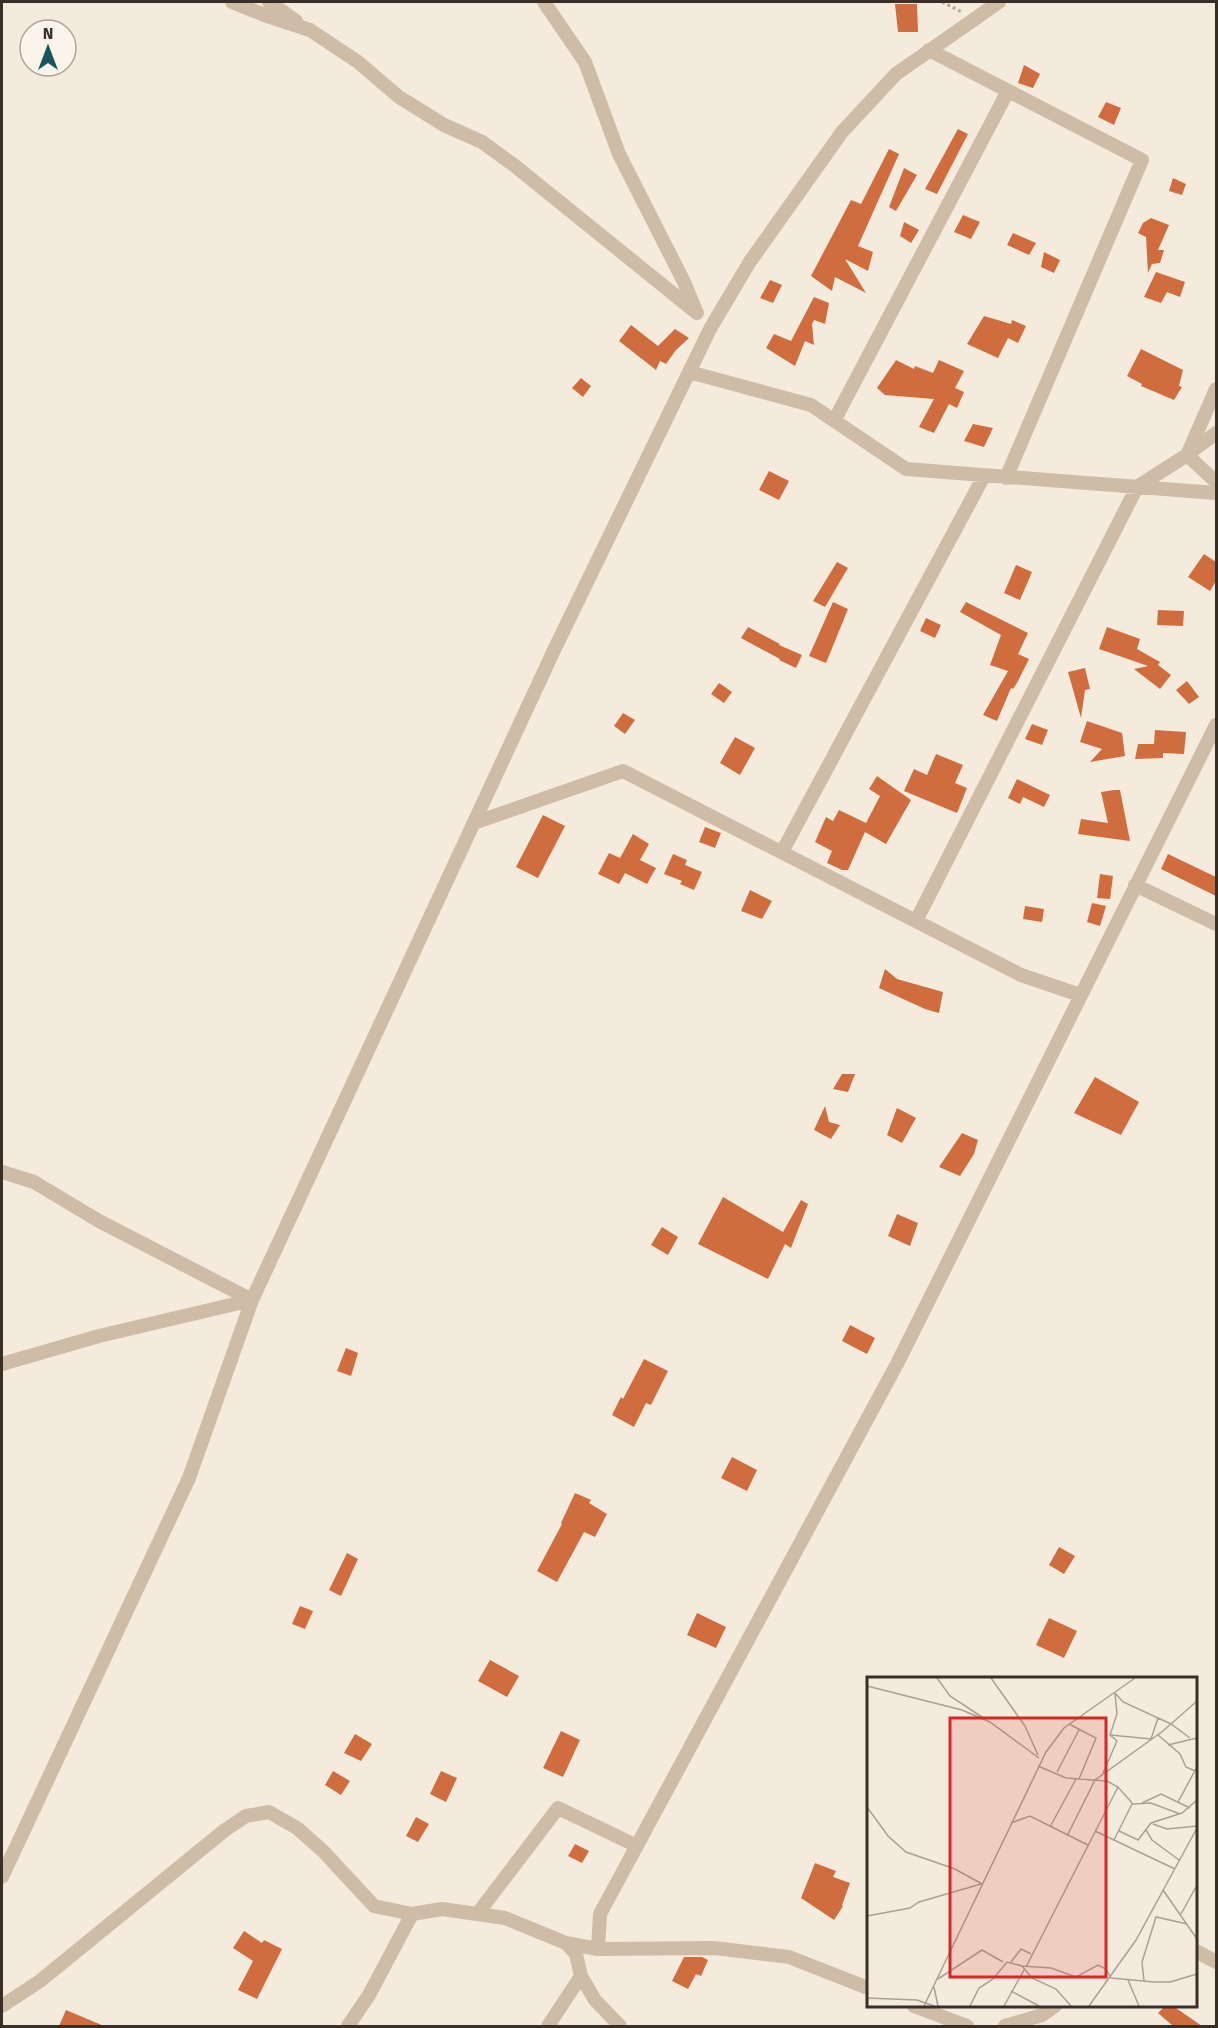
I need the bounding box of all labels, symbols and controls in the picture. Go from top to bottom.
north arrow [18,18,78,78]
text: N [43,24,53,43]
inset map [867,1677,1197,2007]

